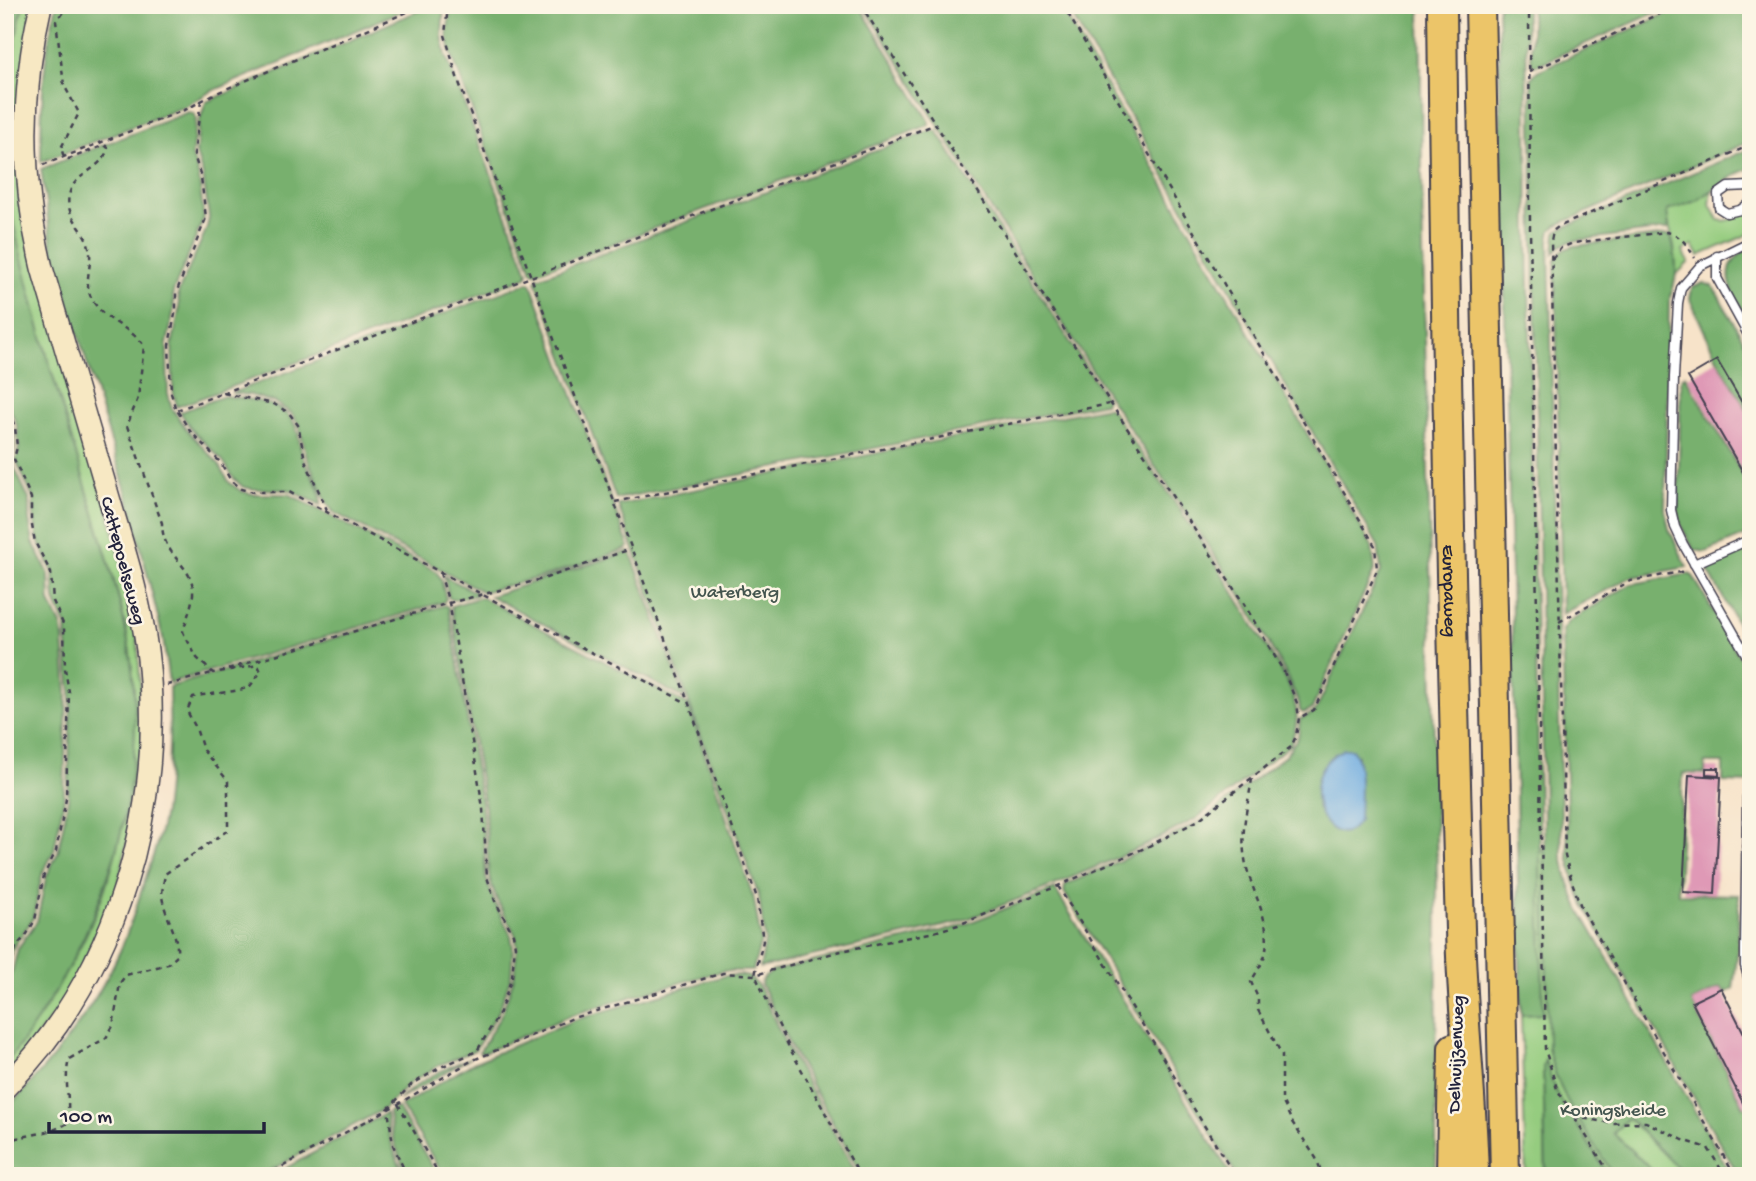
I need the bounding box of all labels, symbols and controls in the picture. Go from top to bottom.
street label: Cattepoelseweg [93,494,150,628]
street label: Europaweg [1435,544,1460,638]
park label: Waterberg [691,582,779,605]
street label: Delhuijzenweg [1444,995,1471,1115]
scale bar [49,1090,264,1134]
park label: Koningsheide [1560,1100,1666,1123]
text: 100 m [59,1106,112,1131]

